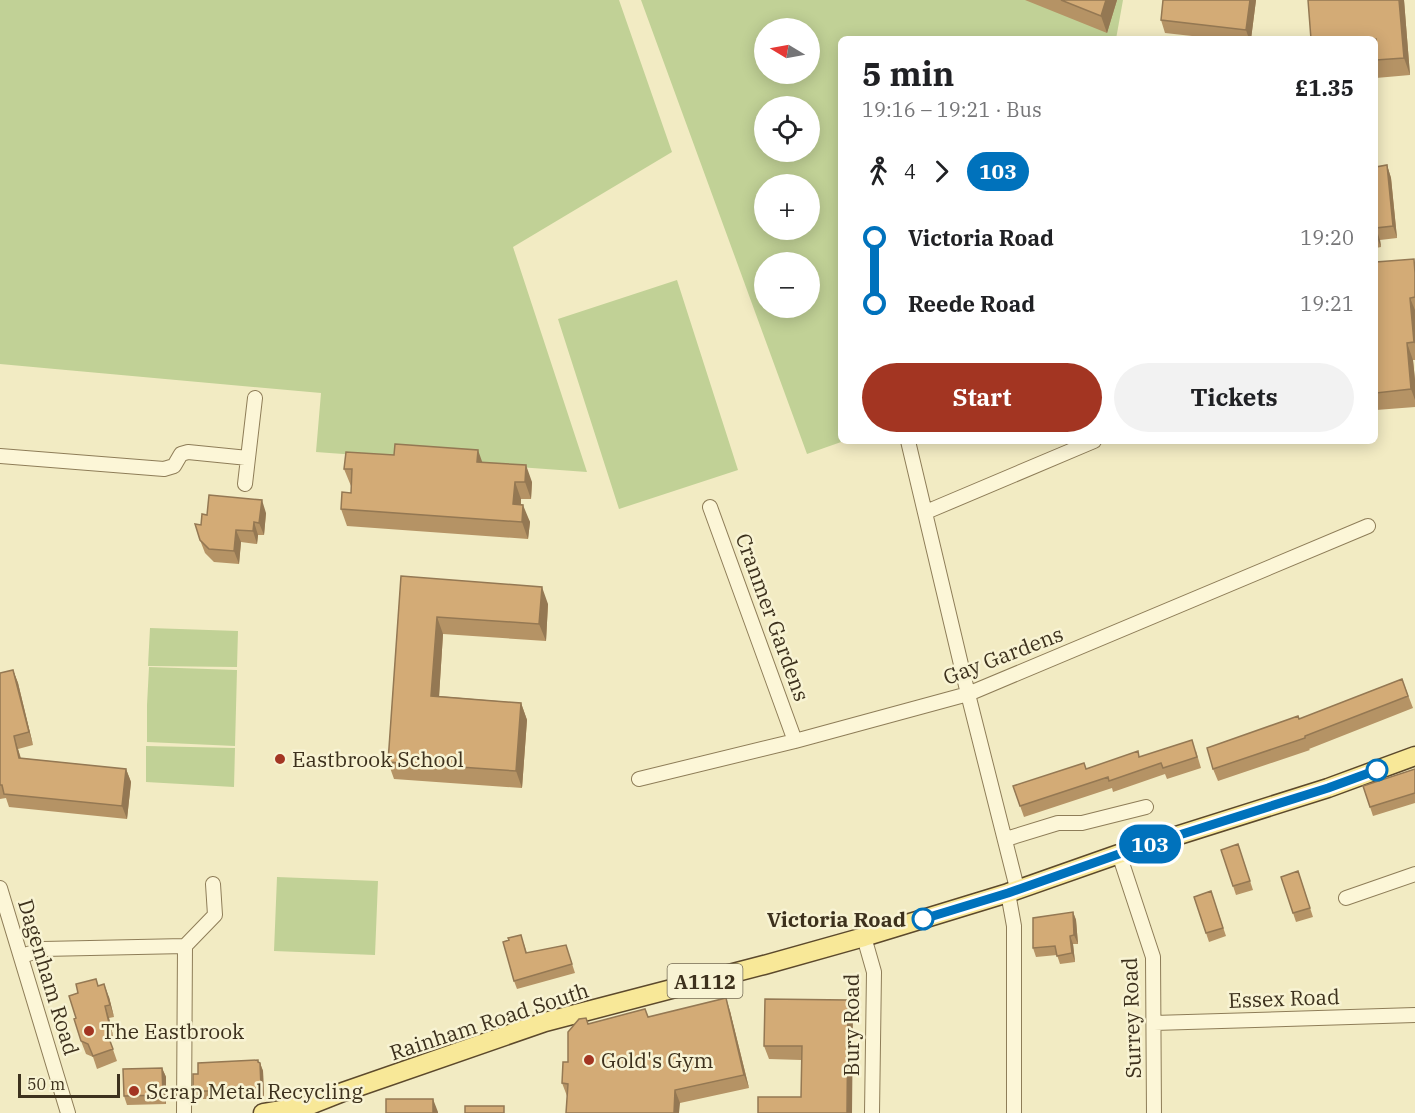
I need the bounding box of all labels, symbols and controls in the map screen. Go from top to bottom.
north arrow [754,18,820,84]
map controls [754,18,820,318]
text: 5 min [862,52,954,95]
text: £1.35 [1295,73,1354,102]
button: locate [754,96,820,162]
text: 19:16 – 19:21 · Bus [862,96,1042,123]
icon: walk [862,155,895,188]
icon: forward [925,155,958,188]
text: 103 [979,157,1017,185]
text: 4 [904,158,916,185]
button: + [754,174,820,240]
text: Victoria Road [908,223,1054,252]
text: 19:20 [1300,224,1354,251]
button: − [754,252,820,318]
text: Reede Road [908,289,1035,318]
text: 19:21 [1300,290,1354,317]
button: Start [862,363,1102,432]
button: Tickets [1114,363,1354,432]
street label: Cranmer Gardens [730,529,816,705]
street label: Gay Gardens [939,619,1067,691]
place label: Eastbrook School [292,745,464,773]
marker: Eastbrook School [273,752,287,766]
unlabelled marker [1366,759,1388,781]
line badge: 103 [1116,824,1184,864]
text: 103 [1131,830,1169,858]
street label: Dagenham Road [12,896,86,1059]
place label: Victoria Road [767,905,906,933]
marker: Victoria Road [912,908,934,930]
street label: Surrey Road [1115,957,1147,1079]
road number: A1112 [668,964,742,998]
street label: Bury Road [837,973,865,1076]
street label: Rainham Road South [386,976,592,1066]
street label: Essex Road [1228,982,1340,1014]
place label: The Eastbrook [101,1017,245,1045]
marker: The Eastbrook [82,1024,96,1038]
place label: Gold's Gym [601,1046,714,1074]
marker: Gold's Gym [582,1053,596,1067]
scale bar [18,1071,120,1098]
text: 50 m [27,1074,65,1094]
place label: Scrap Metal Recycling [146,1077,363,1105]
marker: Scrap Metal Recycling [127,1084,141,1098]

